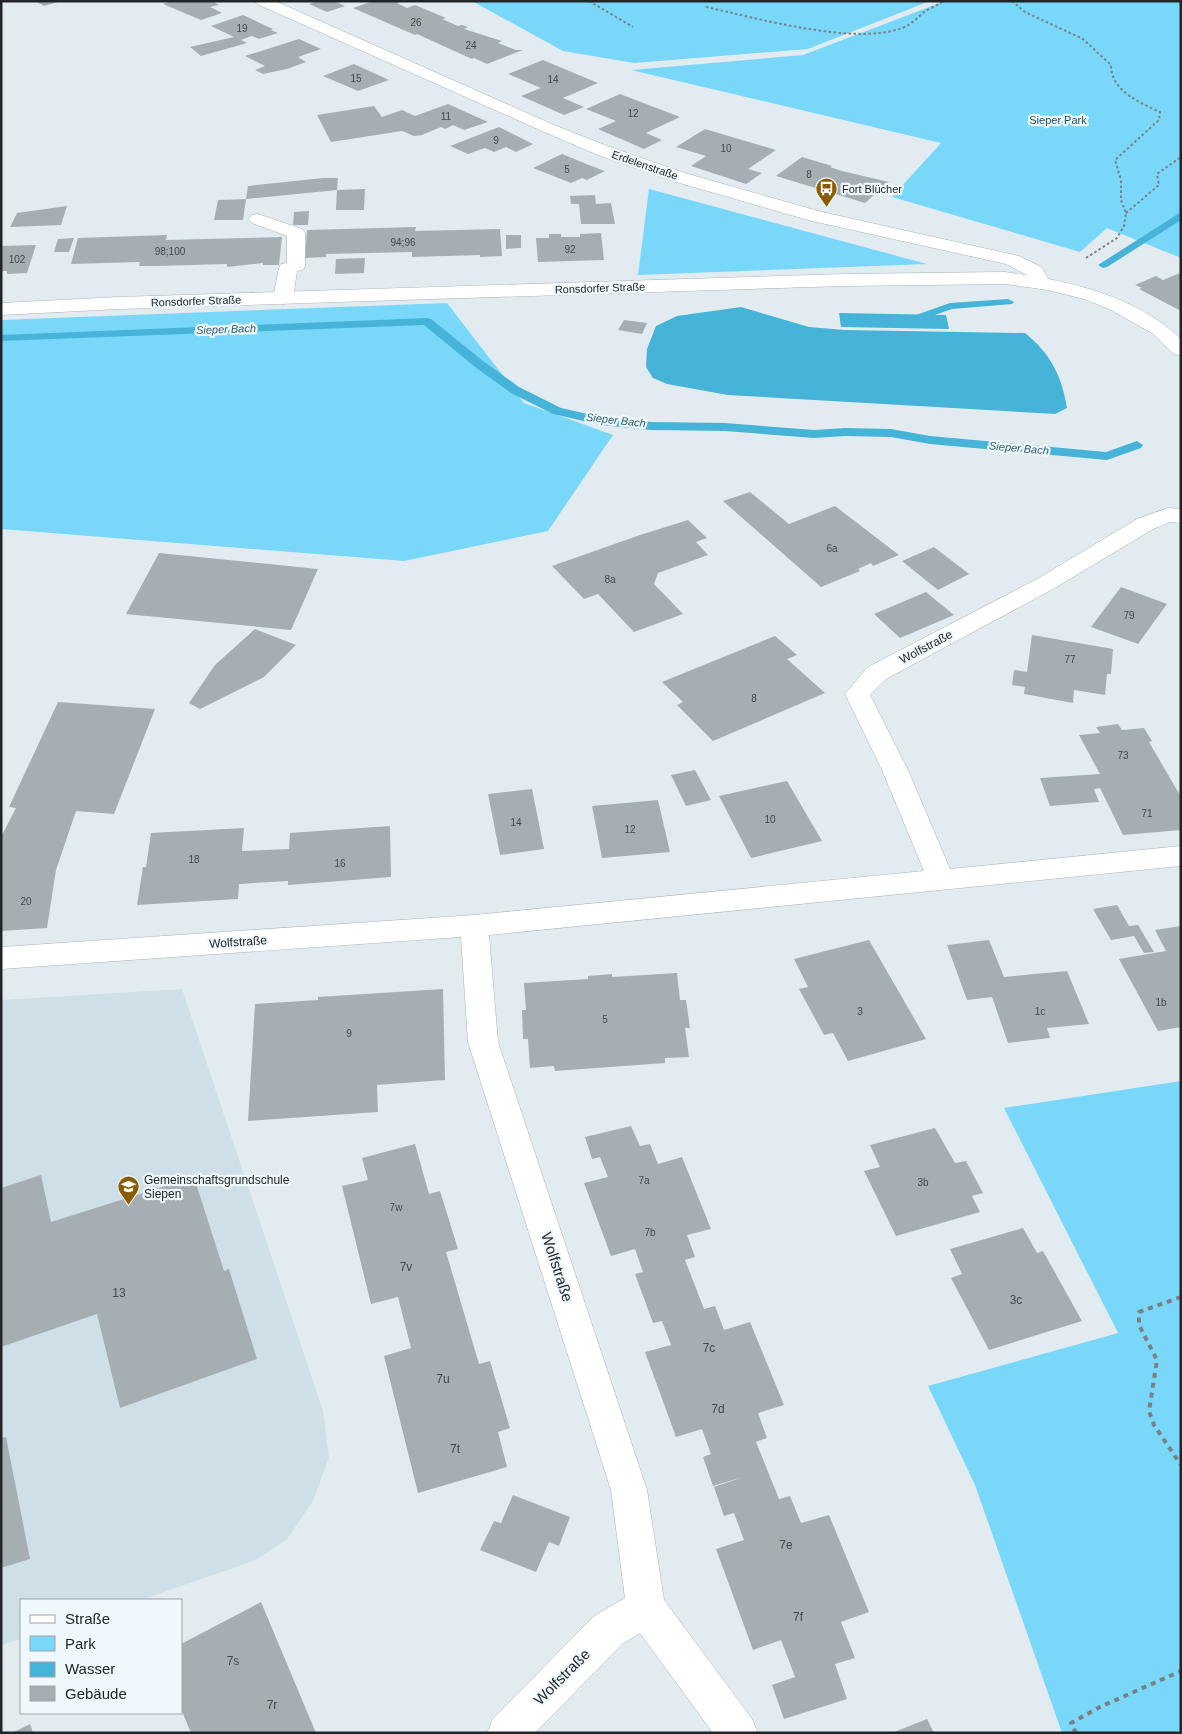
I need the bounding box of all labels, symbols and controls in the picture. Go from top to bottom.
house number: 26 [410,17,422,28]
house number: 19 [236,23,248,34]
house number: 24 [465,40,477,51]
house number: 15 [350,73,362,84]
house number: 14 [547,74,559,85]
house number: 12 [627,108,639,119]
house number: 11 [441,111,452,122]
park label: Sieper Park [1029,114,1087,126]
house number: 9 [493,135,499,146]
house number: 10 [720,143,732,154]
street label: Erdelenstraße [610,148,680,182]
house number: 5 [564,164,570,175]
house number: 8 [806,169,812,180]
bus stop icon: Fort Blücher [814,177,838,208]
place label: Fort Blücher [842,183,902,195]
house number: 94;96 [390,237,416,248]
house number: 92 [564,244,576,255]
house number: 98;100 [155,246,186,257]
house number: 102 [9,254,26,265]
street label: Ronsdorfer Straße [555,280,645,296]
street label: Ronsdorfer Straße [151,293,241,309]
water label: Sieper Bach [196,322,256,336]
water label: Sieper Bach [586,411,646,429]
water label: Sieper Bach [989,439,1049,457]
house number: 6a [826,543,838,554]
house number: 8a [604,574,616,585]
house number: 79 [1123,610,1135,621]
street label: Wolfstraße [897,627,955,667]
house number: 77 [1064,654,1076,665]
house number: 8 [751,693,757,704]
house number: 73 [1117,750,1129,761]
house number: 71 [1141,808,1153,819]
house number: 10 [764,814,776,825]
house number: 14 [510,817,522,828]
house number: 12 [624,824,636,835]
house number: 18 [188,854,200,865]
house number: 16 [334,858,346,869]
house number: 20 [20,896,32,907]
street label: Wolfstraße [209,933,268,951]
house number: 1b [1155,997,1167,1008]
house number: 3 [857,1006,863,1017]
house number: 1c [1035,1006,1045,1017]
house number: 5 [602,1014,608,1025]
house number: 9 [346,1028,352,1039]
place label: Gemeinschaftsgrundschule Siepen [144,1173,290,1201]
school or university icon: Gemeinschaftsgrundschule Siepen [116,1175,140,1206]
house number: 7a [638,1175,650,1186]
house number: 3b [917,1177,929,1188]
house number: 7w [390,1202,403,1213]
house number: 7b [644,1227,656,1238]
street label: Wolfstraße [538,1230,577,1304]
house number: 7v [400,1260,412,1274]
house number: 13 [112,1286,126,1300]
house number: 3c [1010,1293,1022,1307]
house number: 7c [703,1341,715,1355]
house number: 7u [436,1372,450,1386]
house number: 7d [711,1402,725,1416]
house number: 7t [450,1442,461,1456]
house number: 7e [779,1538,793,1552]
legend [20,1599,182,1714]
text: Straße [65,1610,110,1627]
house number: 7f [793,1610,804,1624]
text: Park [65,1635,96,1652]
street label: Wolfstraße [530,1645,593,1708]
house number: 7s [227,1654,239,1668]
text: Wasser [65,1660,115,1677]
text: Gebäude [65,1685,127,1702]
house number: 7r [267,1698,277,1712]

